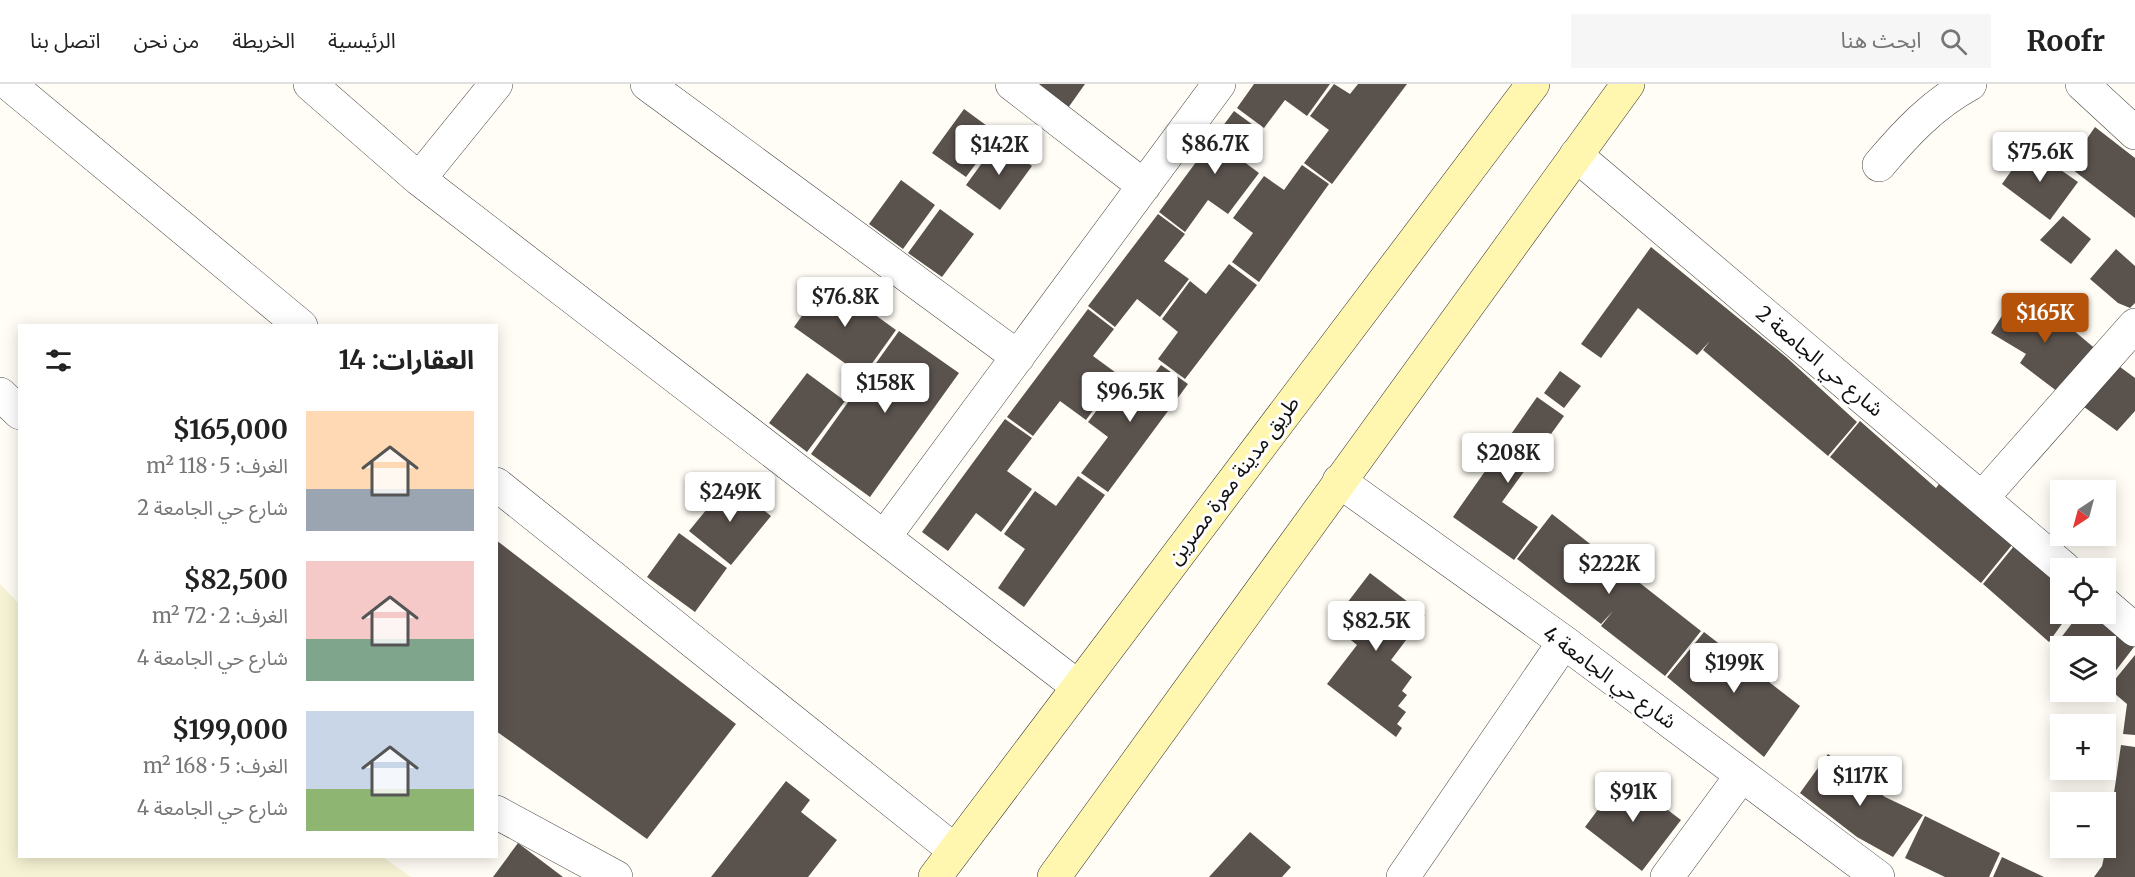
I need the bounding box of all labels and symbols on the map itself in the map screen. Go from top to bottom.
pin: $86.7K [1166,124,1264,175]
pin: $142K [957,125,1041,176]
pin: $75.6K [1991,132,2089,183]
pin: $76.8K [796,277,894,328]
pin: $165K [2003,293,2087,344]
street label: شارع حي الجامعة 2 [1749,300,1889,424]
pin: $158K [843,363,927,414]
pin: $96.5K [1081,372,1179,423]
street label: طريق مدينة معرة مصرين [1161,390,1305,570]
pin: $208K [1466,433,1550,484]
pin: $249K [688,472,772,523]
north arrow [2050,480,2116,546]
pin: $222K [1567,544,1651,595]
pin: $82.5K [1327,601,1425,652]
street label: شارع حي الجامعة 4 [1536,619,1682,737]
pin: $199K [1692,643,1776,694]
pin: $117K [1818,756,1902,807]
pin: $91K [1597,772,1669,823]

